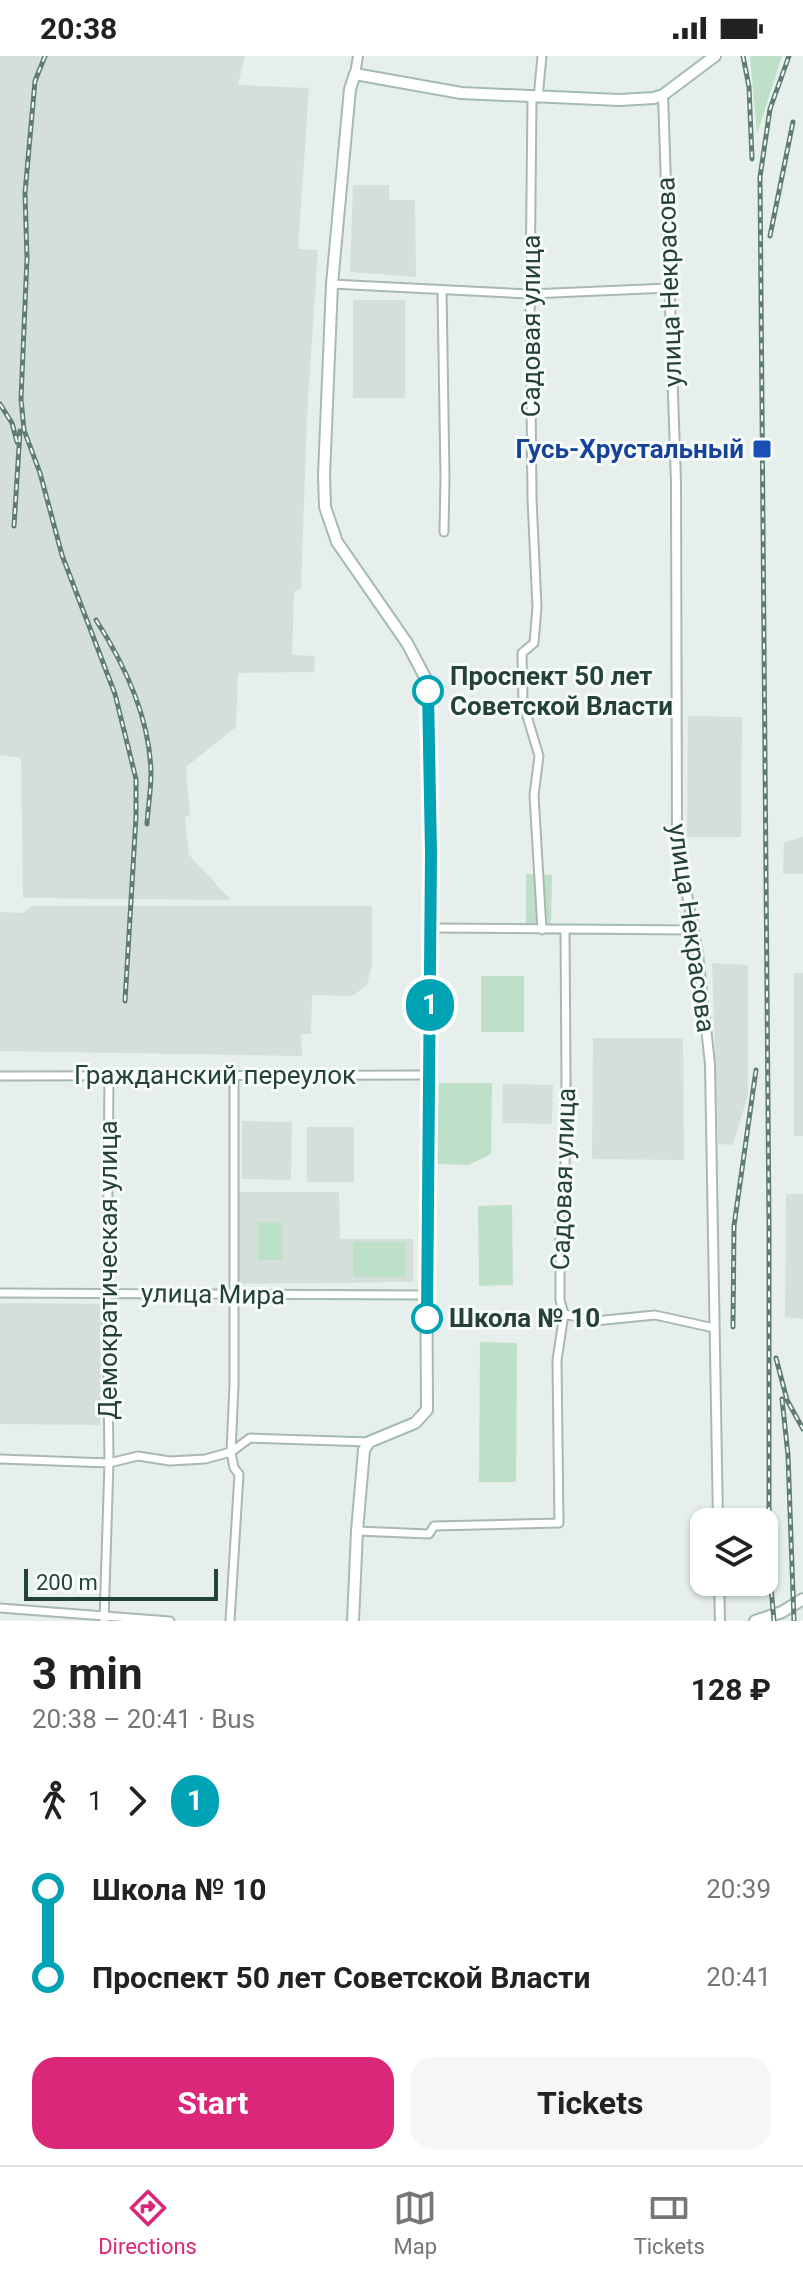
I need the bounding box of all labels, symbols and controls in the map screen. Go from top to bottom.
text: 20:38 [40,11,117,46]
street label: улица Некрасова [650,176,688,388]
street label: Садовая улица [516,235,546,417]
place label: Гусь-Хрустальный [516,434,744,464]
marker: Гусь-Хрустальный [751,438,773,460]
place label: Проспект 50 лет Советской Власти [450,661,673,721]
marker: Проспект 50 лет Советской Власти [413,676,443,706]
street label: улица Некрасова [663,822,721,1034]
line badge: 1 [404,979,456,1031]
text: 1 [422,988,438,1021]
street label: Гражданский переулок [74,1060,356,1090]
street label: Садовая улица [545,1087,581,1271]
street label: Демократическая улица [93,1120,123,1420]
street label: улица Мира [141,1278,285,1310]
marker: Школа № 10 [412,1303,442,1333]
place label: Школа № 10 [449,1303,600,1333]
map controls [690,1508,778,1596]
button: layers [690,1508,778,1596]
scale bar [24,1565,218,1601]
text: 200 m [36,1570,98,1595]
text: 3 min [32,1648,143,1700]
text: 128 ₽ [691,1672,771,1707]
text: 20:38 – 20:41 · Bus [32,1704,255,1734]
icon: walk [32,1779,76,1823]
icon: forward [115,1779,159,1823]
text: 1 [187,1784,203,1817]
text: 1 [88,1786,103,1816]
text: Школа № 10 [92,1872,266,1907]
text: 20:39 [706,1874,771,1904]
text: Проспект 50 лет Советской Власти [92,1960,590,1995]
text: 20:41 [706,1962,771,1992]
button: Start [32,2057,394,2149]
button: Tickets [410,2057,771,2149]
tab: Directions [98,2186,197,2259]
tab: Map [393,2186,437,2259]
tab: Tickets [634,2186,705,2259]

